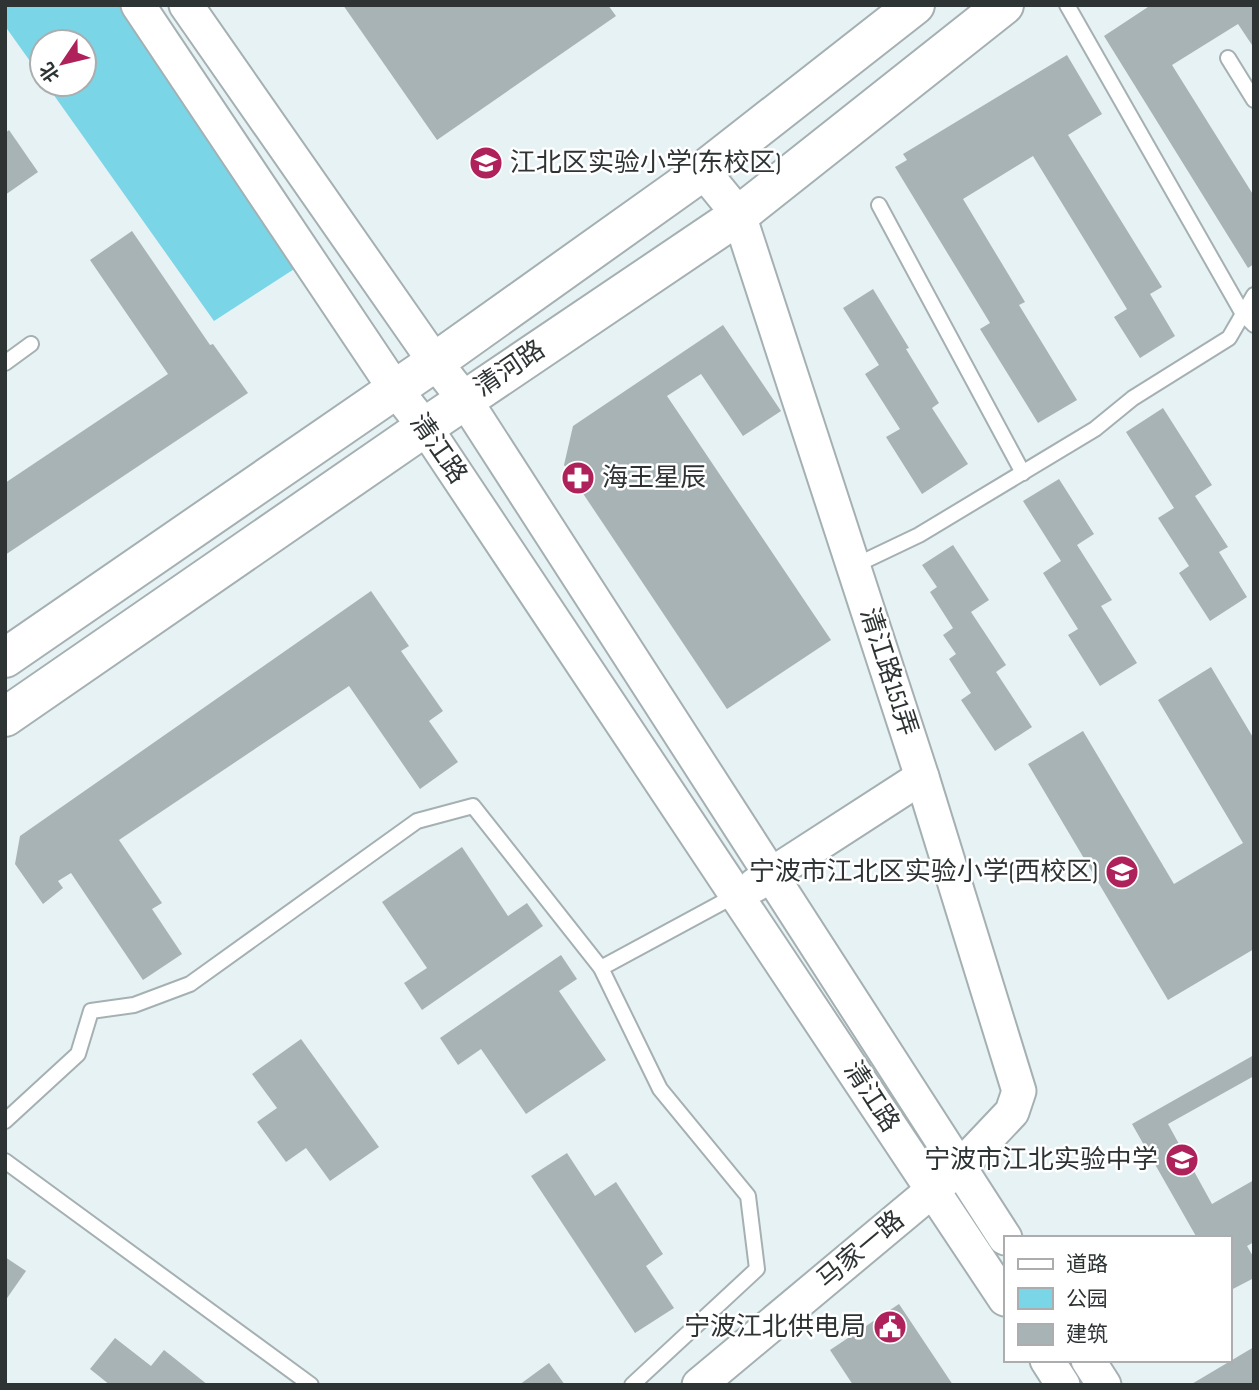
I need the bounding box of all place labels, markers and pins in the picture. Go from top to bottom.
school or university icon: 江北区实验小学(东校区) [467,144,505,182]
place label: 江北区实验小学(东校区) [510,148,781,179]
pharmacy icon: 海王星辰 [559,459,597,497]
place label: 海王星辰 [602,463,706,494]
school or university icon: 宁波市江北区实验小学(西校区) [1103,853,1141,891]
place label: 宁波市江北区实验小学(西校区) [749,857,1098,888]
school or university icon: 宁波市江北实验中学 [1163,1141,1201,1179]
place label: 宁波市江北实验中学 [924,1145,1158,1176]
public building icon: 宁波江北供电局 [871,1308,909,1346]
place label: 宁波江北供电局 [684,1312,866,1343]

